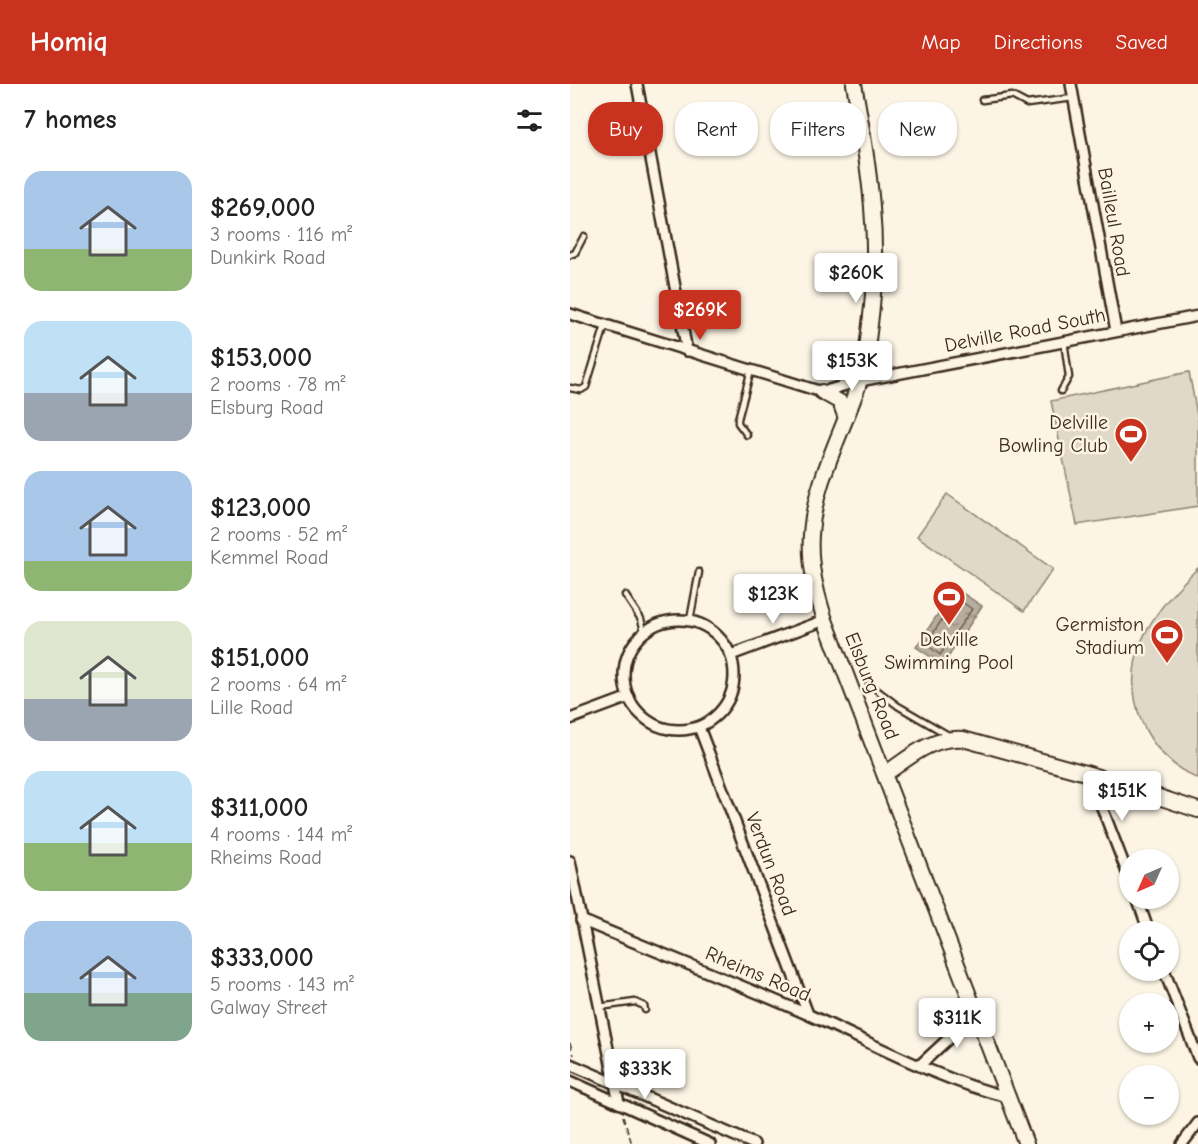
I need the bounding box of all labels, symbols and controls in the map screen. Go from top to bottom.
text: Homiq [30,26,108,58]
text: Map [921,30,961,54]
text: Directions [994,30,1083,54]
text: Saved [1116,30,1168,54]
chip: Buy [588,102,663,156]
chip: Rent [675,102,758,156]
chip: Filters [770,102,866,156]
chip: New [878,102,957,156]
icon: filters [513,104,546,137]
text: 7 homes [24,105,117,135]
street label: Bailleul Road [1093,166,1135,278]
text: $269,000 [210,193,315,223]
icon: home [72,195,144,267]
text: 3 rooms · 116 m² [210,223,352,246]
text: Dunkirk Road [210,246,326,269]
pin: $260K [814,253,898,304]
text: $260K [828,261,884,284]
pin: $269K [658,290,742,341]
text: $269K [673,298,727,321]
street label: Delville Road South [943,303,1107,357]
pin: $153K [810,341,894,392]
text: $153,000 [210,343,312,373]
icon: home [72,345,144,417]
text: $153K [826,349,878,372]
text: 2 rooms · 78 m² [210,373,346,396]
text: Elsburg Road [210,396,323,419]
place label: Delville Bowling Club [998,411,1108,457]
sports icon: Delville Bowling Club [1113,416,1149,463]
text: $123,000 [210,493,311,523]
icon: home [72,495,144,567]
text: 2 rooms · 52 m² [210,523,347,546]
text: Kemmel Road [210,546,329,569]
pin: $123K [731,574,815,625]
sports icon: Delville Swimming Pool [931,579,967,626]
text: $123K [748,582,798,605]
place label: Germiston Stadium [1056,613,1144,659]
sports icon: Germiston Stadium [1149,617,1185,664]
place label: Delville Swimming Pool [884,628,1014,674]
street label: Elsburg Road [840,629,904,743]
text: $151,000 [210,643,309,673]
icon: home [72,645,144,717]
text: 2 rooms · 64 m² [210,673,346,696]
text: Lille Road [210,696,293,719]
pin: $151K [1080,771,1164,822]
text: $151K [1097,779,1147,802]
text: $311,000 [210,793,309,823]
icon: home [72,795,144,867]
street label: Verdun Road [741,809,801,919]
text: 4 rooms · 144 m² [210,823,352,846]
text: Rheims Road [210,846,322,869]
north arrow [1119,849,1179,909]
map controls [1119,849,1179,1125]
button: locate [1119,921,1179,981]
street label: Rheims Road [702,942,814,1006]
text: $333,000 [210,943,314,973]
icon: home [72,945,144,1017]
text: 5 rooms · 143 m² [210,973,354,996]
button: + [1119,993,1179,1053]
text: Galway Street [210,996,327,1019]
pin: $311K [915,998,999,1049]
text: $311K [933,1006,981,1029]
pin: $333K [603,1049,687,1100]
text: $333K [619,1057,671,1080]
button: − [1119,1065,1179,1125]

